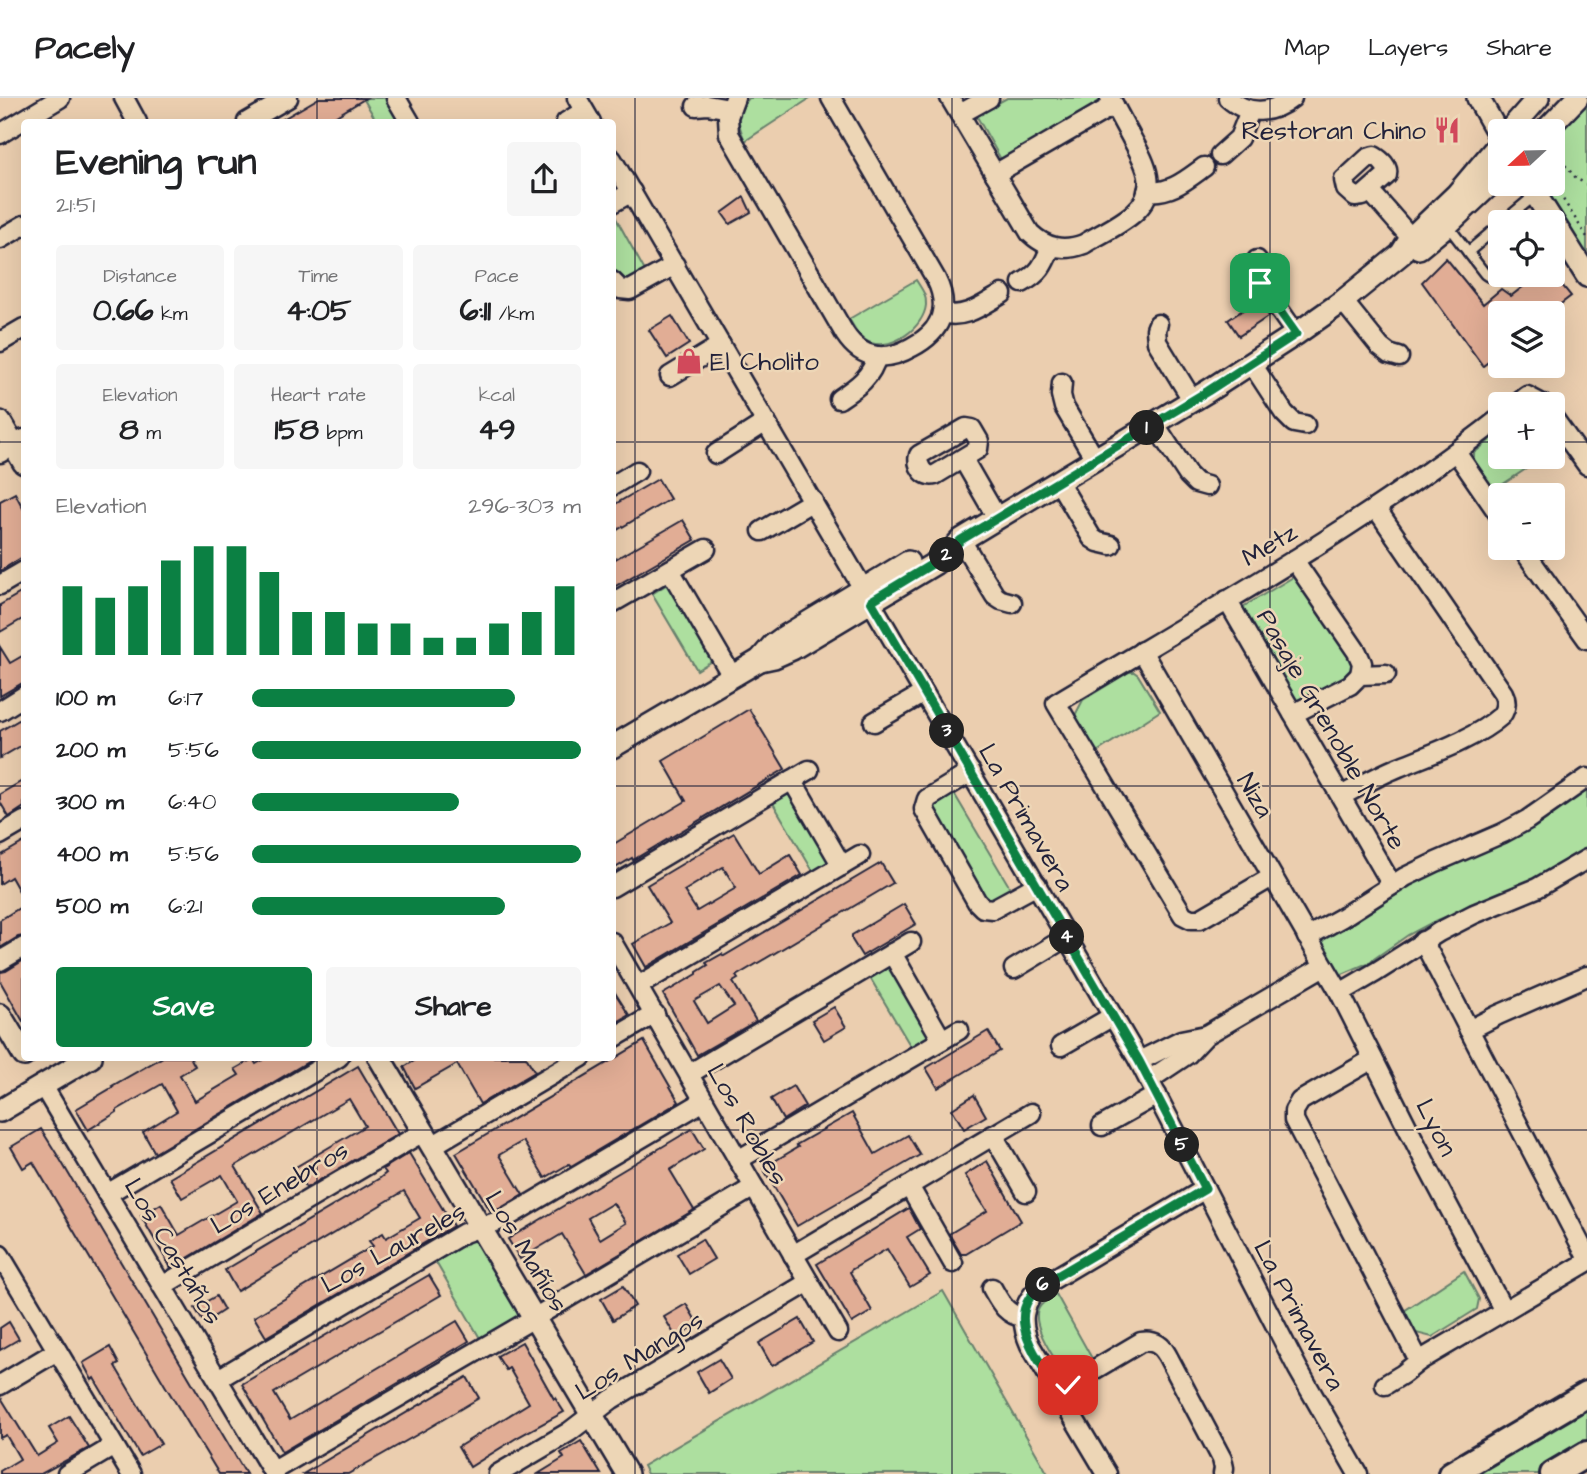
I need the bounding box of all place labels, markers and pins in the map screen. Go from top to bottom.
place label: Restoran Chino [1241,113,1426,149]
restaurant icon: Restoran Chino [1432,115,1462,145]
pin [1230,253,1290,313]
place label: El Cholito [710,344,819,380]
shop icon: El Cholito [674,346,704,376]
pin: 1 [1130,410,1164,446]
pin: 2 [930,538,964,573]
pin: 3 [930,714,964,748]
pin: 4 [1050,920,1084,954]
pin: 5 [1164,1128,1200,1162]
pin: 6 [1026,1268,1060,1302]
pin [1038,1355,1098,1415]

